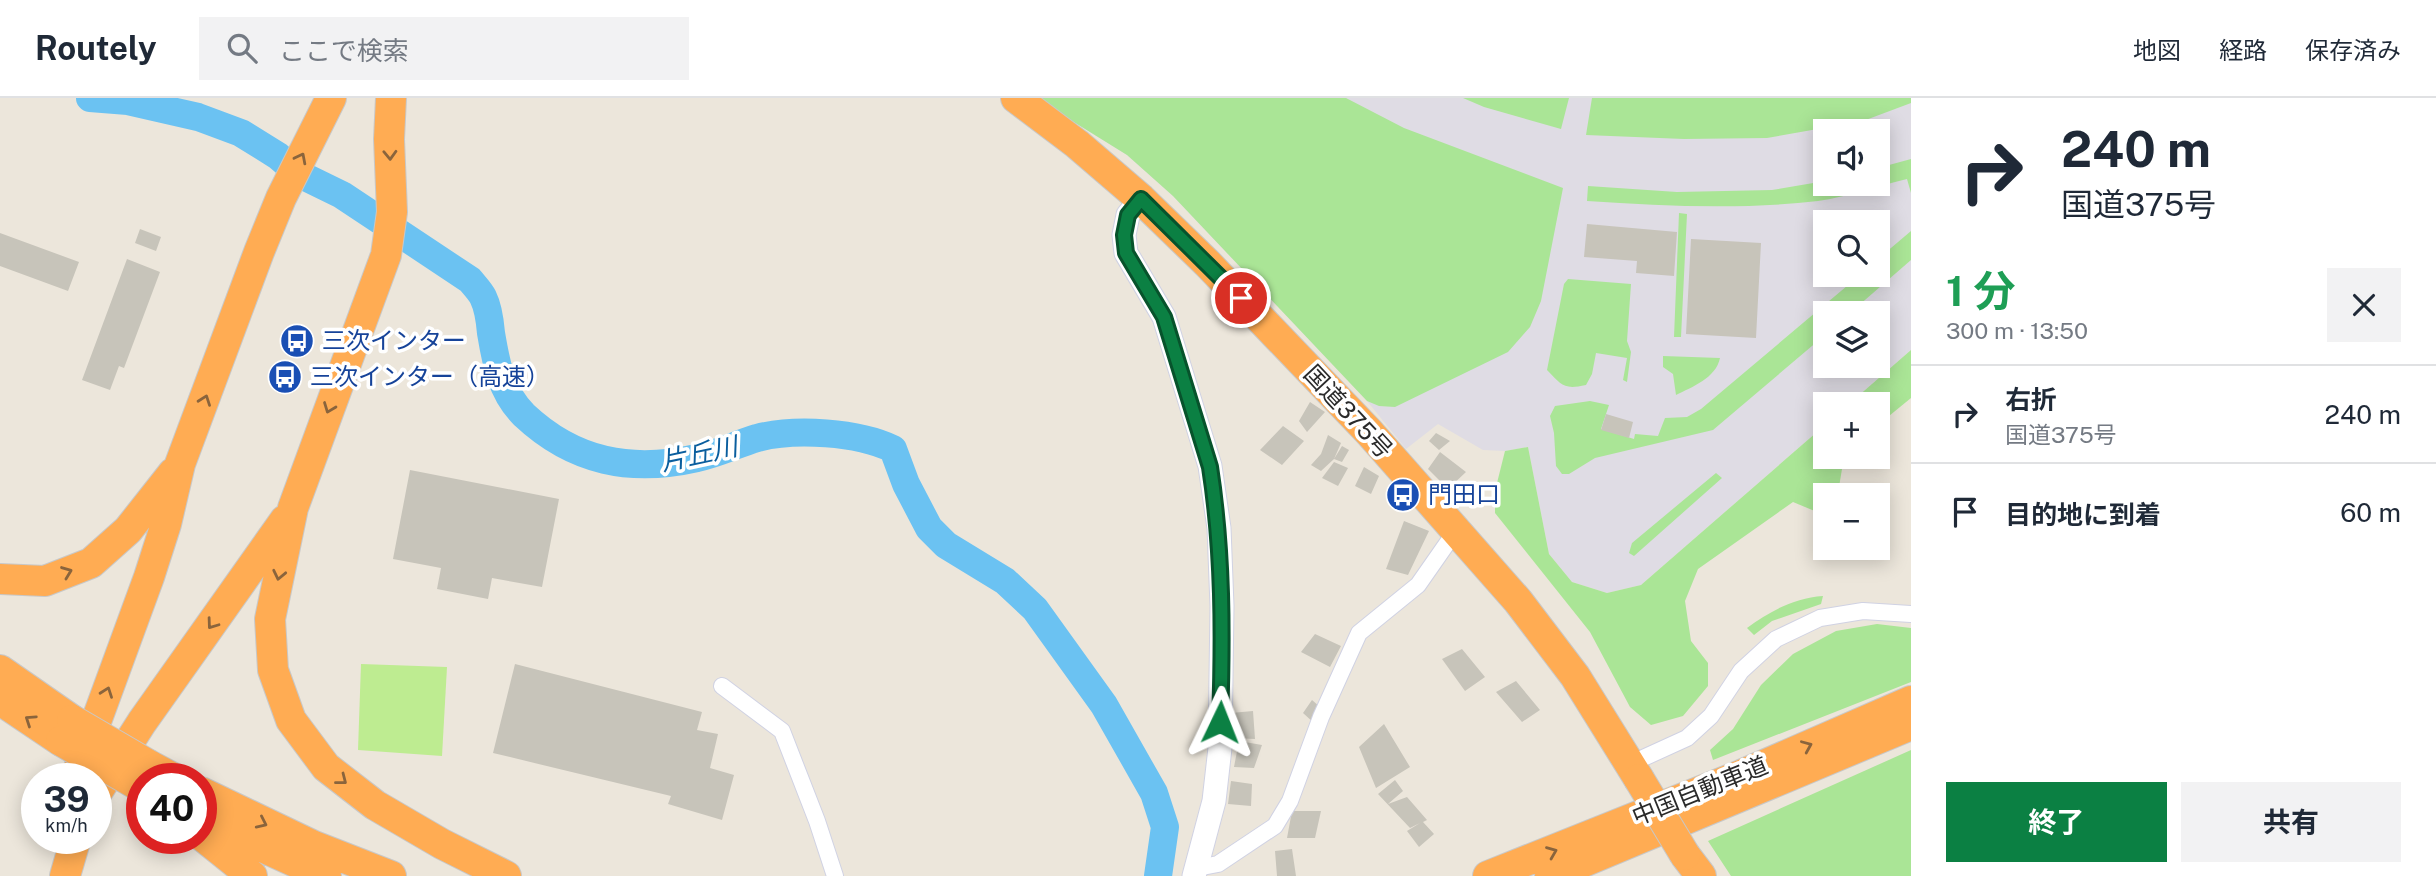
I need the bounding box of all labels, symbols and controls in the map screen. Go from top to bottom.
search box [199,17,689,80]
text: Routely [35,29,157,67]
icon: search [223,29,261,67]
text: ここで検索 [279,35,409,66]
text: 地図 [2133,36,2181,64]
text: 経路 [2219,36,2267,64]
text: 保存済み [2305,36,2401,64]
map controls [1813,119,1890,560]
button: sound [1813,119,1890,196]
text: 240 m [2061,120,2211,178]
icon: right [1946,126,2037,217]
one-way arrow [382,150,397,161]
one-way arrow [293,153,307,165]
text: 国道375号 [2061,186,2216,223]
button: search [1813,210,1890,287]
text: 1 分 [1946,266,2015,315]
pin [1211,268,1271,328]
button: close [2327,268,2401,342]
icon: arrive [1222,279,1260,317]
button: layers [1813,301,1890,378]
text: 300 m · 13:50 [1946,317,2088,344]
bus stop icon: 三次インター [278,322,316,360]
place label: 三次インター [322,326,466,354]
bus stop icon: 三次インター（高速） [266,358,304,396]
street label: 国道375号 [1299,359,1399,463]
place label: 三次インター（高速） [310,362,550,390]
text: 右折 [2005,384,2057,415]
button: + [1813,392,1890,469]
one-way arrow [197,395,211,407]
icon: right [1946,395,1984,433]
text: 240 m [2324,399,2401,430]
one-way arrow [323,401,337,413]
text: 国道375号 [2005,421,2117,448]
water label: 片丘川 [658,430,743,477]
bus stop icon: 門田口 [1384,476,1422,514]
place label: 門田口 [1428,480,1500,508]
button: − [1813,483,1890,560]
icon: arrive [1946,493,1984,531]
text: 60 m [2340,497,2401,528]
text: 目的地に到着 [2005,499,2161,530]
one-way arrow [60,567,72,581]
one-way arrow [273,569,288,581]
one-way arrow [208,616,220,629]
position arrow [1183,685,1257,759]
one-way arrow [99,686,113,698]
one-way arrow [25,715,38,728]
one-way arrow [1800,740,1813,754]
street label: 中国自動車道 [1628,750,1772,830]
speed limit sign: 40 [126,763,217,854]
one-way arrow [334,771,347,784]
text: 39 [43,779,90,820]
button: 終了 [1946,782,2167,862]
button: 共有 [2181,782,2401,862]
one-way arrow [255,814,268,828]
text: km/h [45,815,88,836]
one-way arrow [1545,846,1557,860]

